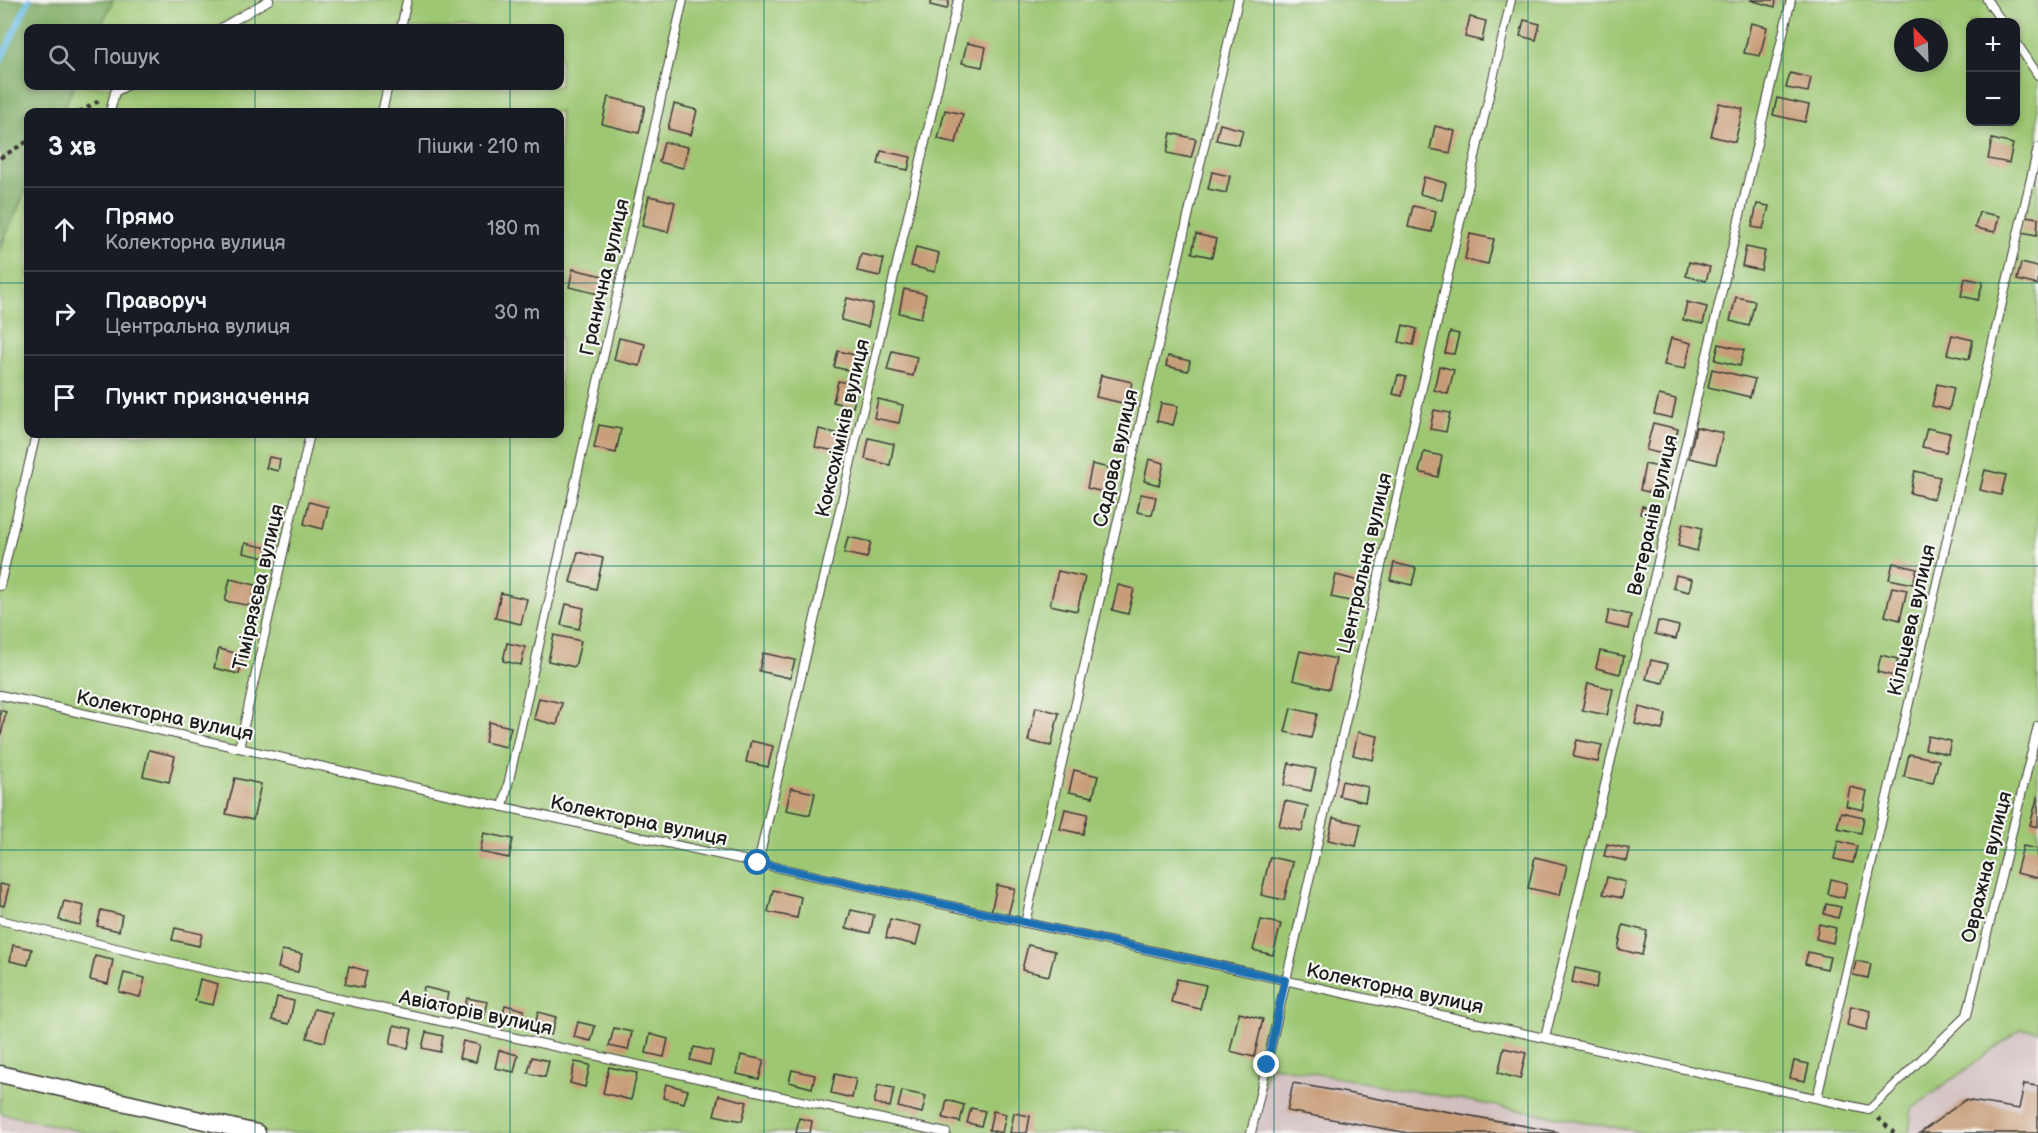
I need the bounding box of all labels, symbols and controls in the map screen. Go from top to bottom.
north arrow [1894,18,1948,72]
map controls [1966,18,2020,126]
button: + [1966,18,2020,72]
search box [24,24,564,90]
icon: search [45,41,78,74]
text: Пошук [93,44,160,71]
button: − [1966,72,2020,126]
text: 3 хв [48,132,96,163]
text: Пішки · 210 m [417,135,540,159]
street label: Гранична вулиця [575,196,635,358]
text: Прямо [105,204,174,231]
icon: ahead [48,213,81,246]
text: 180 m [487,217,540,241]
text: Колекторна вулиця [105,231,286,255]
text: Праворуч [105,288,207,315]
icon: right [48,297,81,330]
text: 30 m [494,301,540,325]
text: Центральна вулиця [105,315,290,339]
street label: Коксохіміків вулиця [811,337,875,520]
icon: arrive [48,381,81,414]
text: Пункт призначення [105,384,310,411]
street label: Садова вулиця [1088,387,1143,529]
street label: Ветеранів вулиця [1623,432,1683,598]
street label: Центральна вулиця [1332,470,1397,656]
street label: Тімірязєва вулиця [228,502,290,673]
street label: Кільцева вулиця [1883,542,1941,698]
street label: Колекторна вулиця [74,685,256,746]
street label: Овражна вулиця [1957,789,2017,946]
street label: Колекторна вулиця [548,790,730,851]
route start [744,849,770,875]
street label: Колекторна вулиця [1304,958,1486,1019]
street label: Авіаторів вулиця [396,985,554,1041]
route end [1253,1051,1279,1077]

